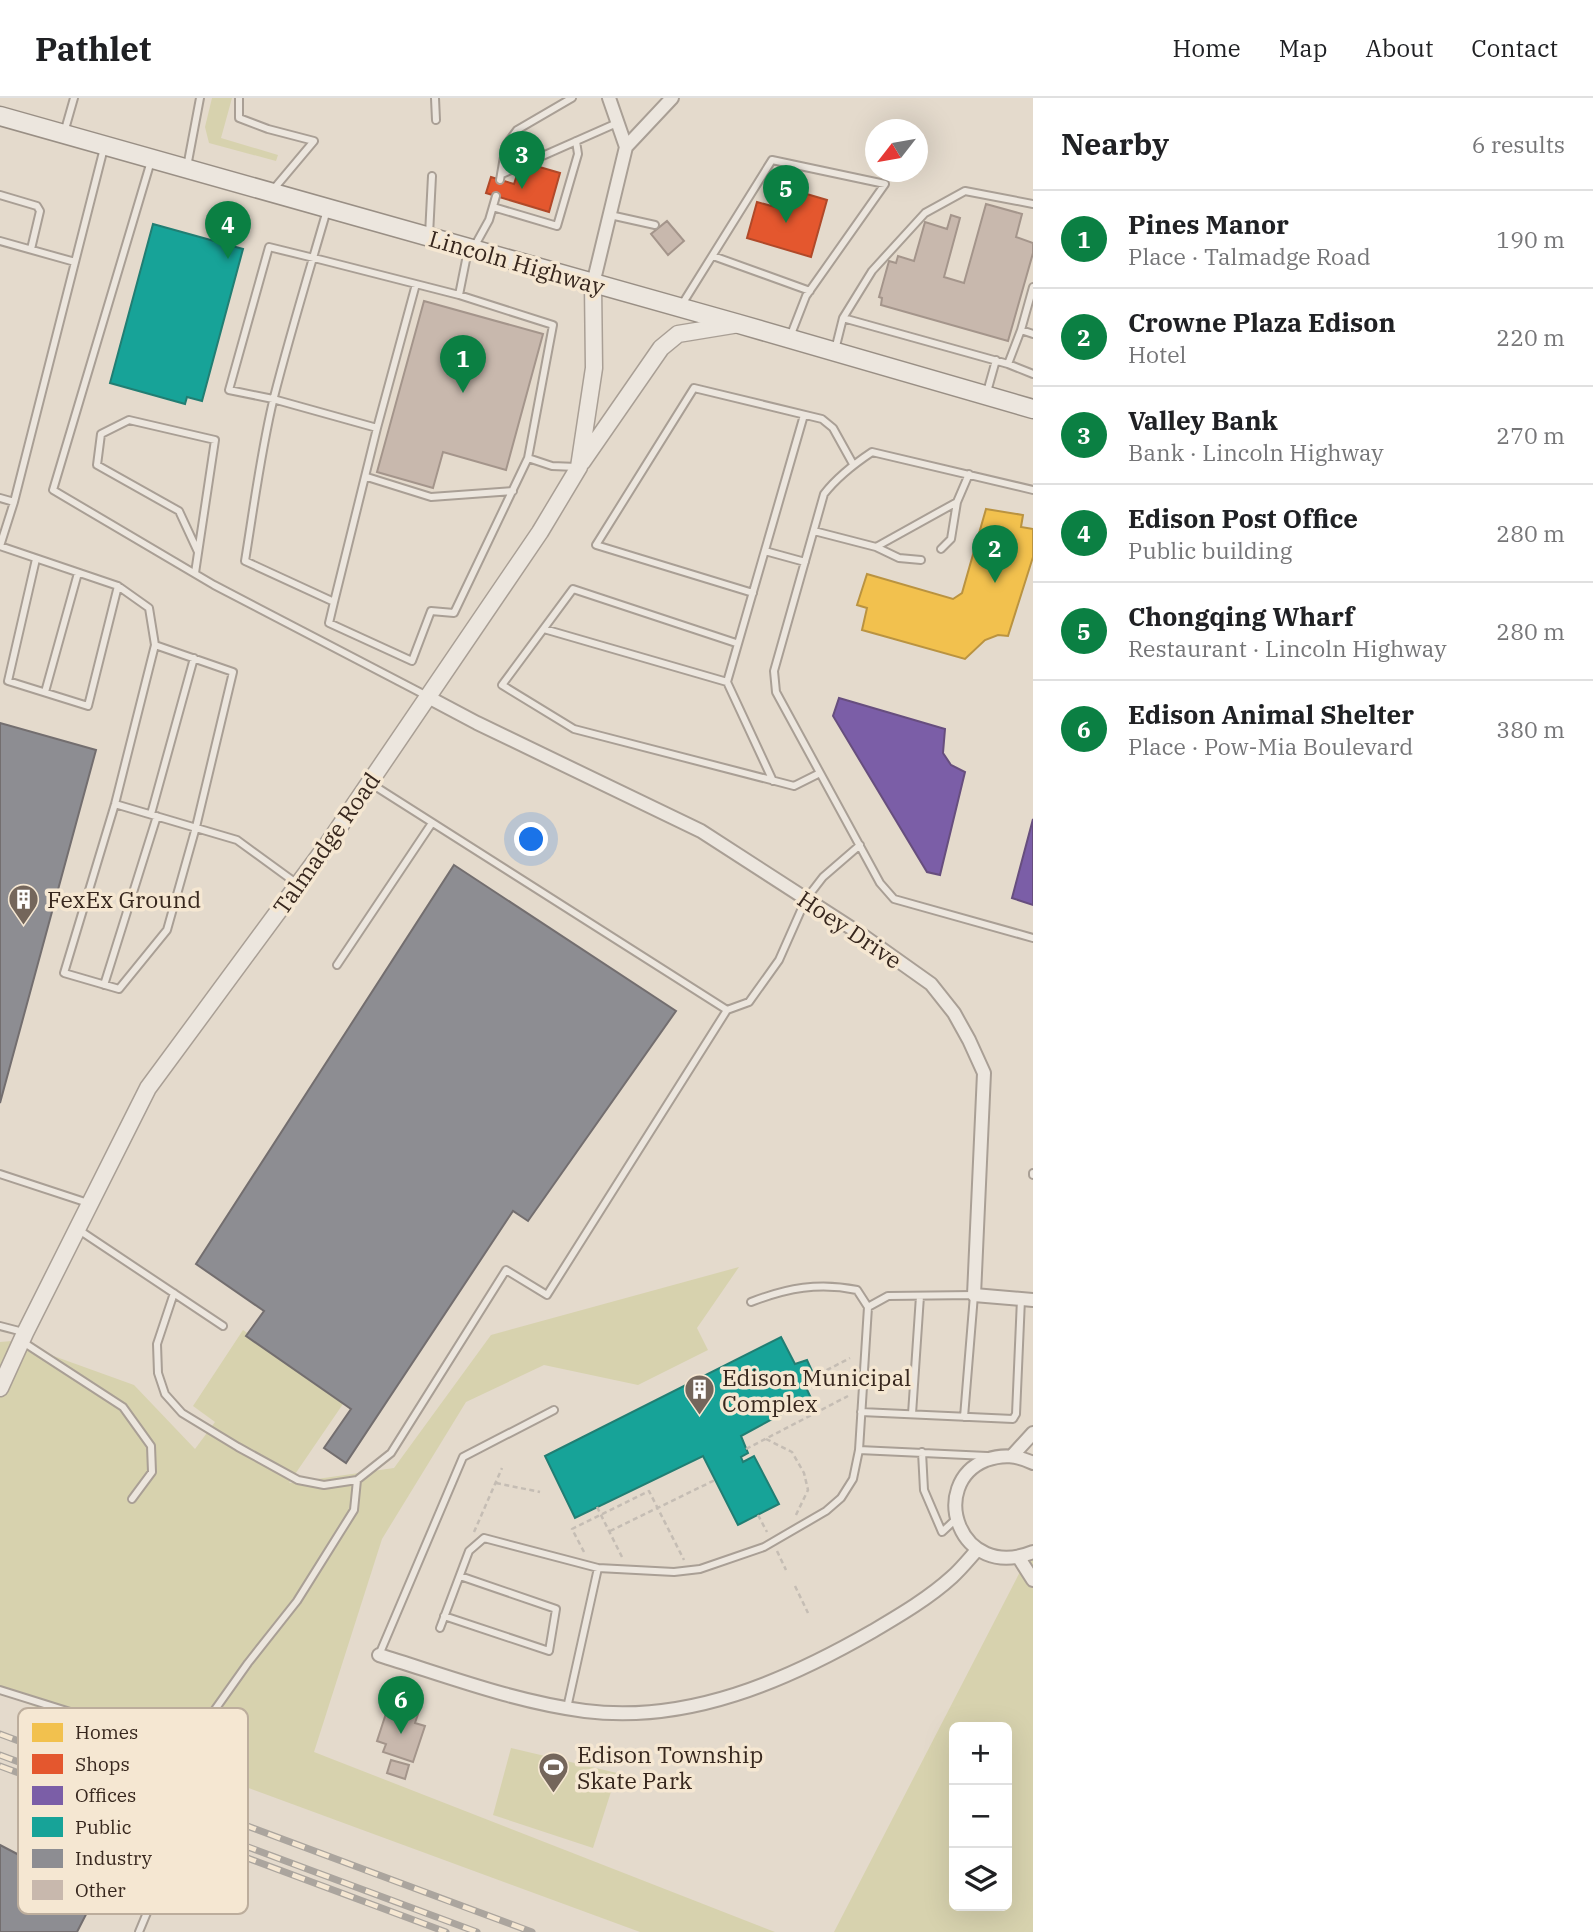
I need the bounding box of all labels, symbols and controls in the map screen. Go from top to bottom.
text: Pathlet [35,27,151,70]
text: Home [1173,32,1241,64]
text: Map [1279,32,1327,64]
text: About [1365,32,1433,64]
text: Contact [1471,32,1558,64]
north arrow [865,119,928,182]
text: Nearby [1061,124,1169,163]
text: 6 results [1472,129,1565,159]
pin: 3 [499,131,545,189]
pin: 5 [763,165,809,223]
pin: 4 [205,201,251,259]
text: Pines Manor [1128,207,1289,241]
street label: Lincoln Highway [426,223,609,302]
text: 1 [1077,224,1091,254]
text: 190 m [1496,224,1565,254]
text: Place · Talmadge Road [1128,241,1371,271]
text: Crowne Plaza Edison [1128,305,1396,339]
text: 2 [1077,322,1091,352]
text: 220 m [1496,322,1565,352]
pin: 1 [440,335,486,393]
text: Hotel [1128,339,1186,369]
text: Valley Bank [1128,403,1278,437]
text: 3 [1077,420,1091,450]
text: 270 m [1496,420,1565,450]
text: Bank · Lincoln Highway [1128,437,1384,467]
text: Edison Post Office [1128,501,1358,535]
text: 4 [1077,518,1091,548]
text: 280 m [1496,518,1565,548]
pin: 2 [972,525,1018,583]
text: Public building [1128,535,1292,565]
text: Chongqing Wharf [1128,599,1354,633]
text: 5 [1077,616,1091,646]
text: 280 m [1496,616,1565,646]
text: Restaurant · Lincoln Highway [1128,633,1446,663]
text: Edison Animal Shelter [1128,697,1414,731]
text: 6 [1077,714,1091,744]
text: 380 m [1496,714,1565,744]
text: Place · Pow-Mia Boulevard [1128,731,1413,761]
street label: Talmadge Road [266,766,386,920]
your location [514,822,548,856]
building icon: FexEx Ground [7,882,41,926]
street label: Hoey Drive [792,883,908,975]
place label: FexEx Ground [47,884,201,914]
place label: Edison Municipal Complex [722,1362,911,1418]
building icon: Edison Municipal Complex [682,1373,716,1417]
pin: 6 [378,1676,424,1734]
legend [18,1708,248,1914]
text: Homes [75,1720,138,1744]
map controls [949,1722,1012,1911]
button: + [949,1722,1012,1785]
place label: Edison Township Skate Park [577,1739,763,1795]
sports icon: Edison Township Skate Park [537,1750,571,1794]
text: Shops [75,1752,130,1776]
text: Offices [75,1783,136,1807]
button: − [949,1785,1012,1848]
text: Public [75,1815,132,1839]
text: Industry [75,1846,153,1870]
button: layers [949,1848,1012,1911]
text: Other [75,1878,126,1902]

